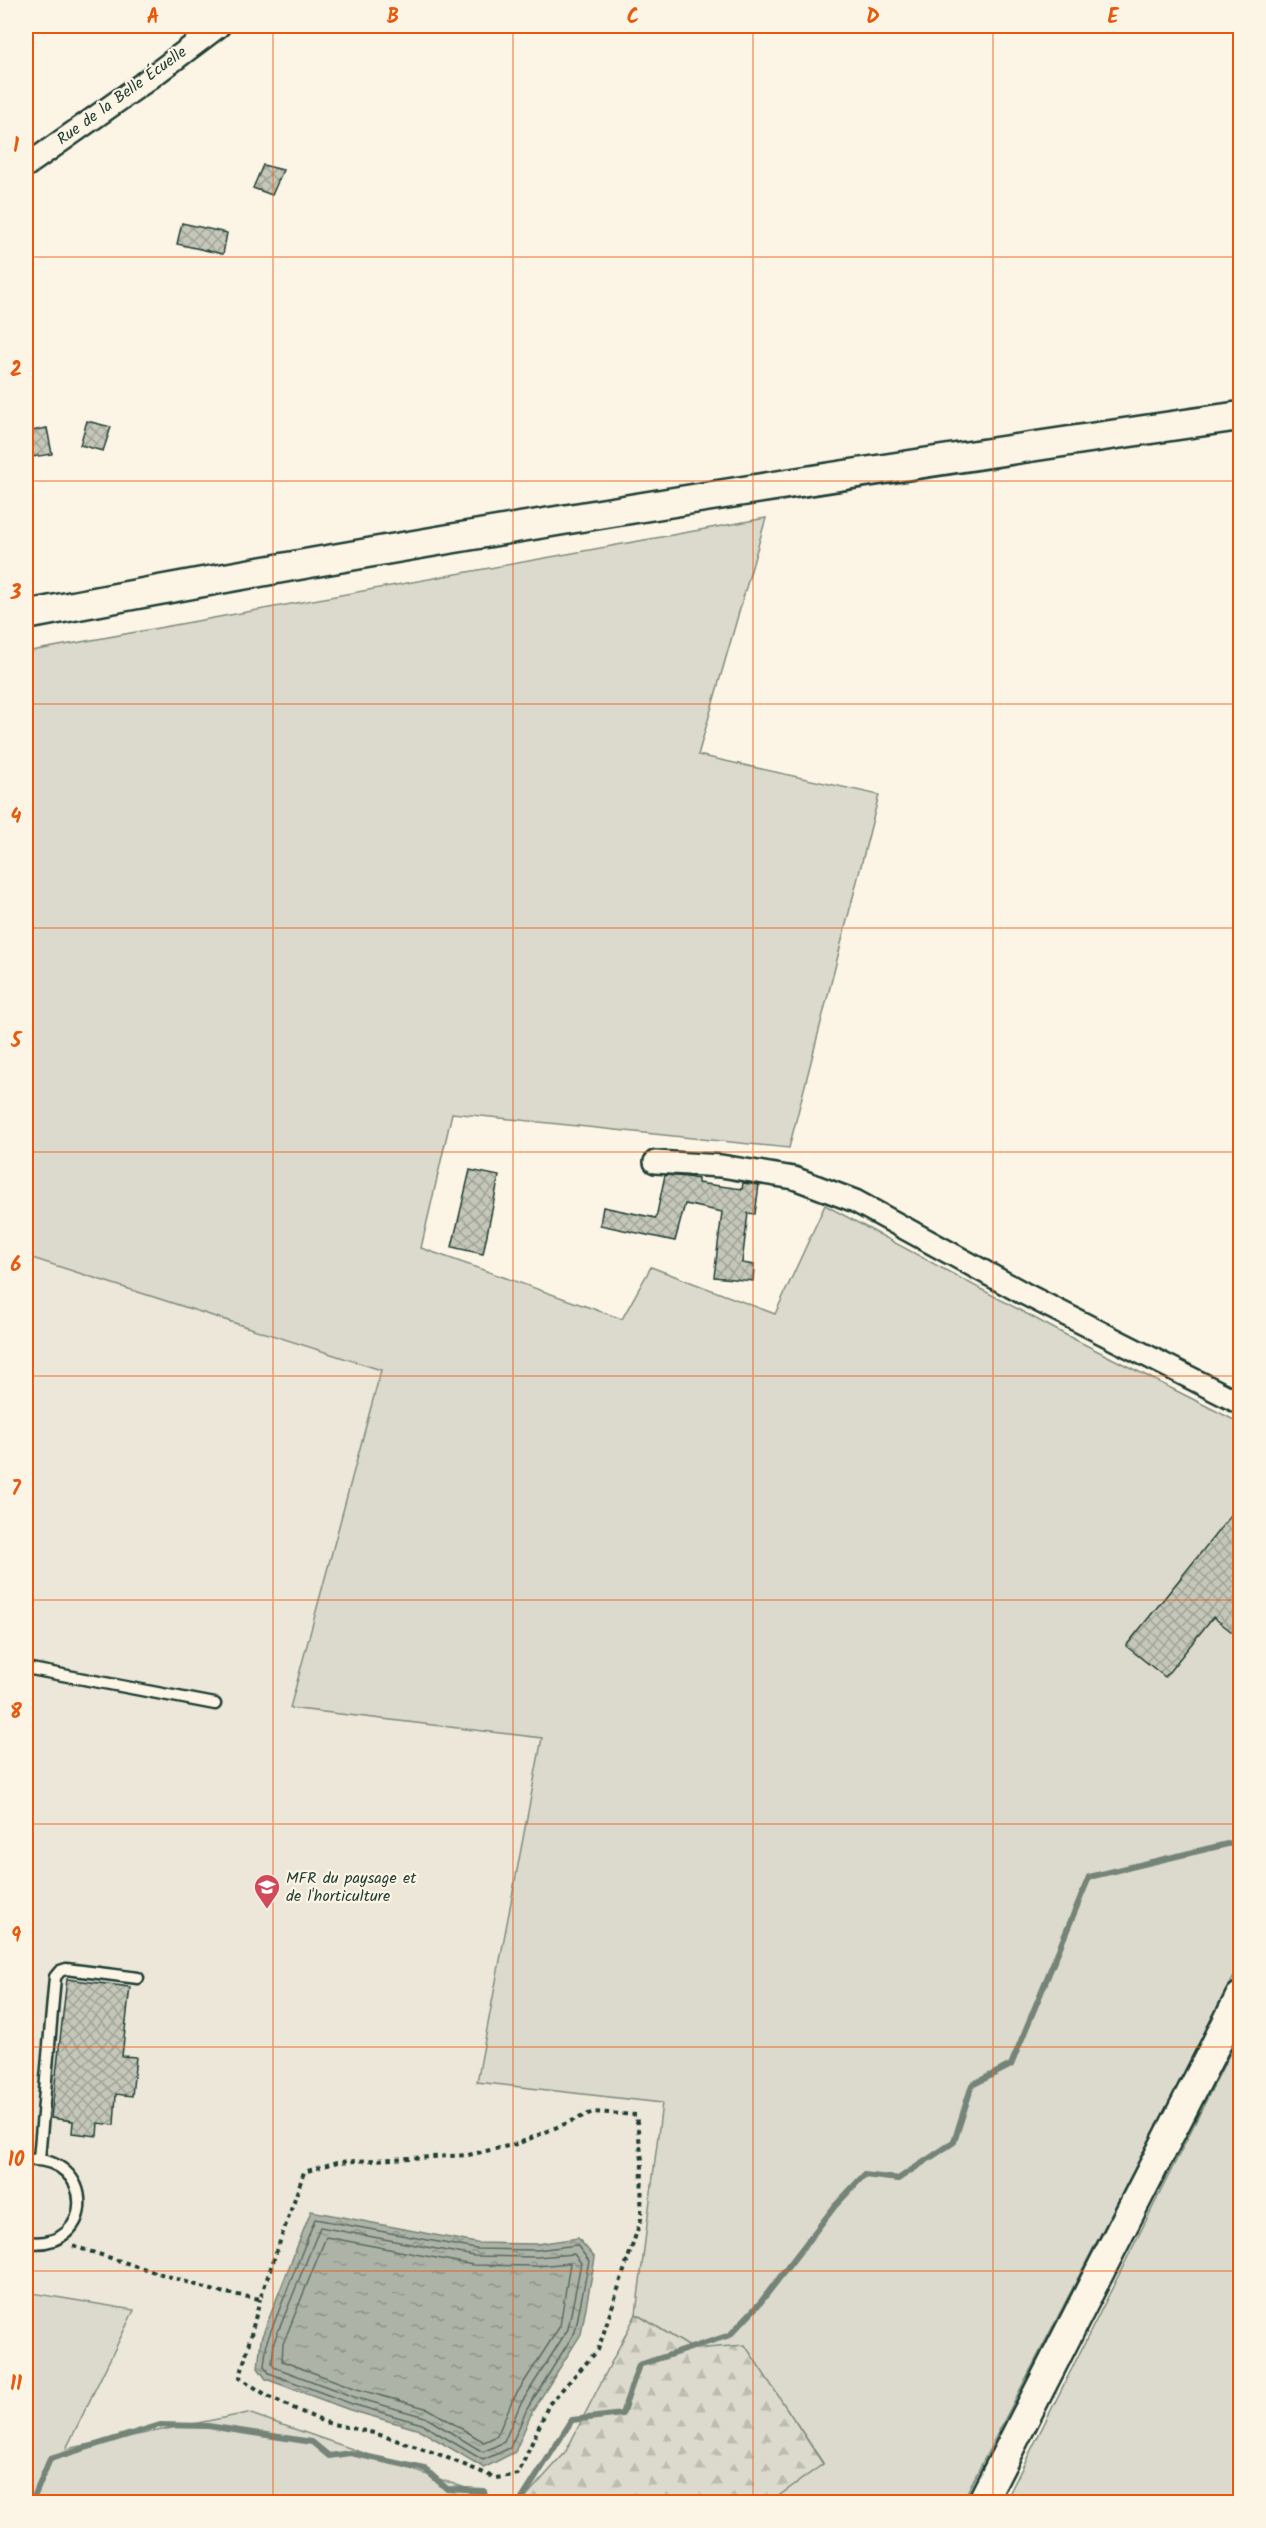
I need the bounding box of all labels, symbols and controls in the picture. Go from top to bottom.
text: A [147,2,159,34]
text: B [387,2,399,34]
text: C [627,2,639,34]
text: D [866,2,880,34]
text: E [1107,2,1119,34]
street label: Rue de la Belle Écuelle [52,40,192,152]
text: 1 [13,131,19,163]
text: 2 [10,355,22,387]
text: 3 [10,578,22,610]
text: 4 [11,802,22,834]
text: 5 [10,1026,23,1058]
text: 6 [11,1250,22,1282]
text: 7 [11,1474,21,1506]
text: 8 [10,1697,22,1729]
place label: MFR du paysage et de l'horticulture [286,1866,417,1909]
school or university icon: MFR du paysage et de l'horticulture [252,1872,282,1910]
text: 9 [11,1921,21,1953]
text: 10 [8,2145,25,2177]
text: 11 [10,2369,22,2401]

